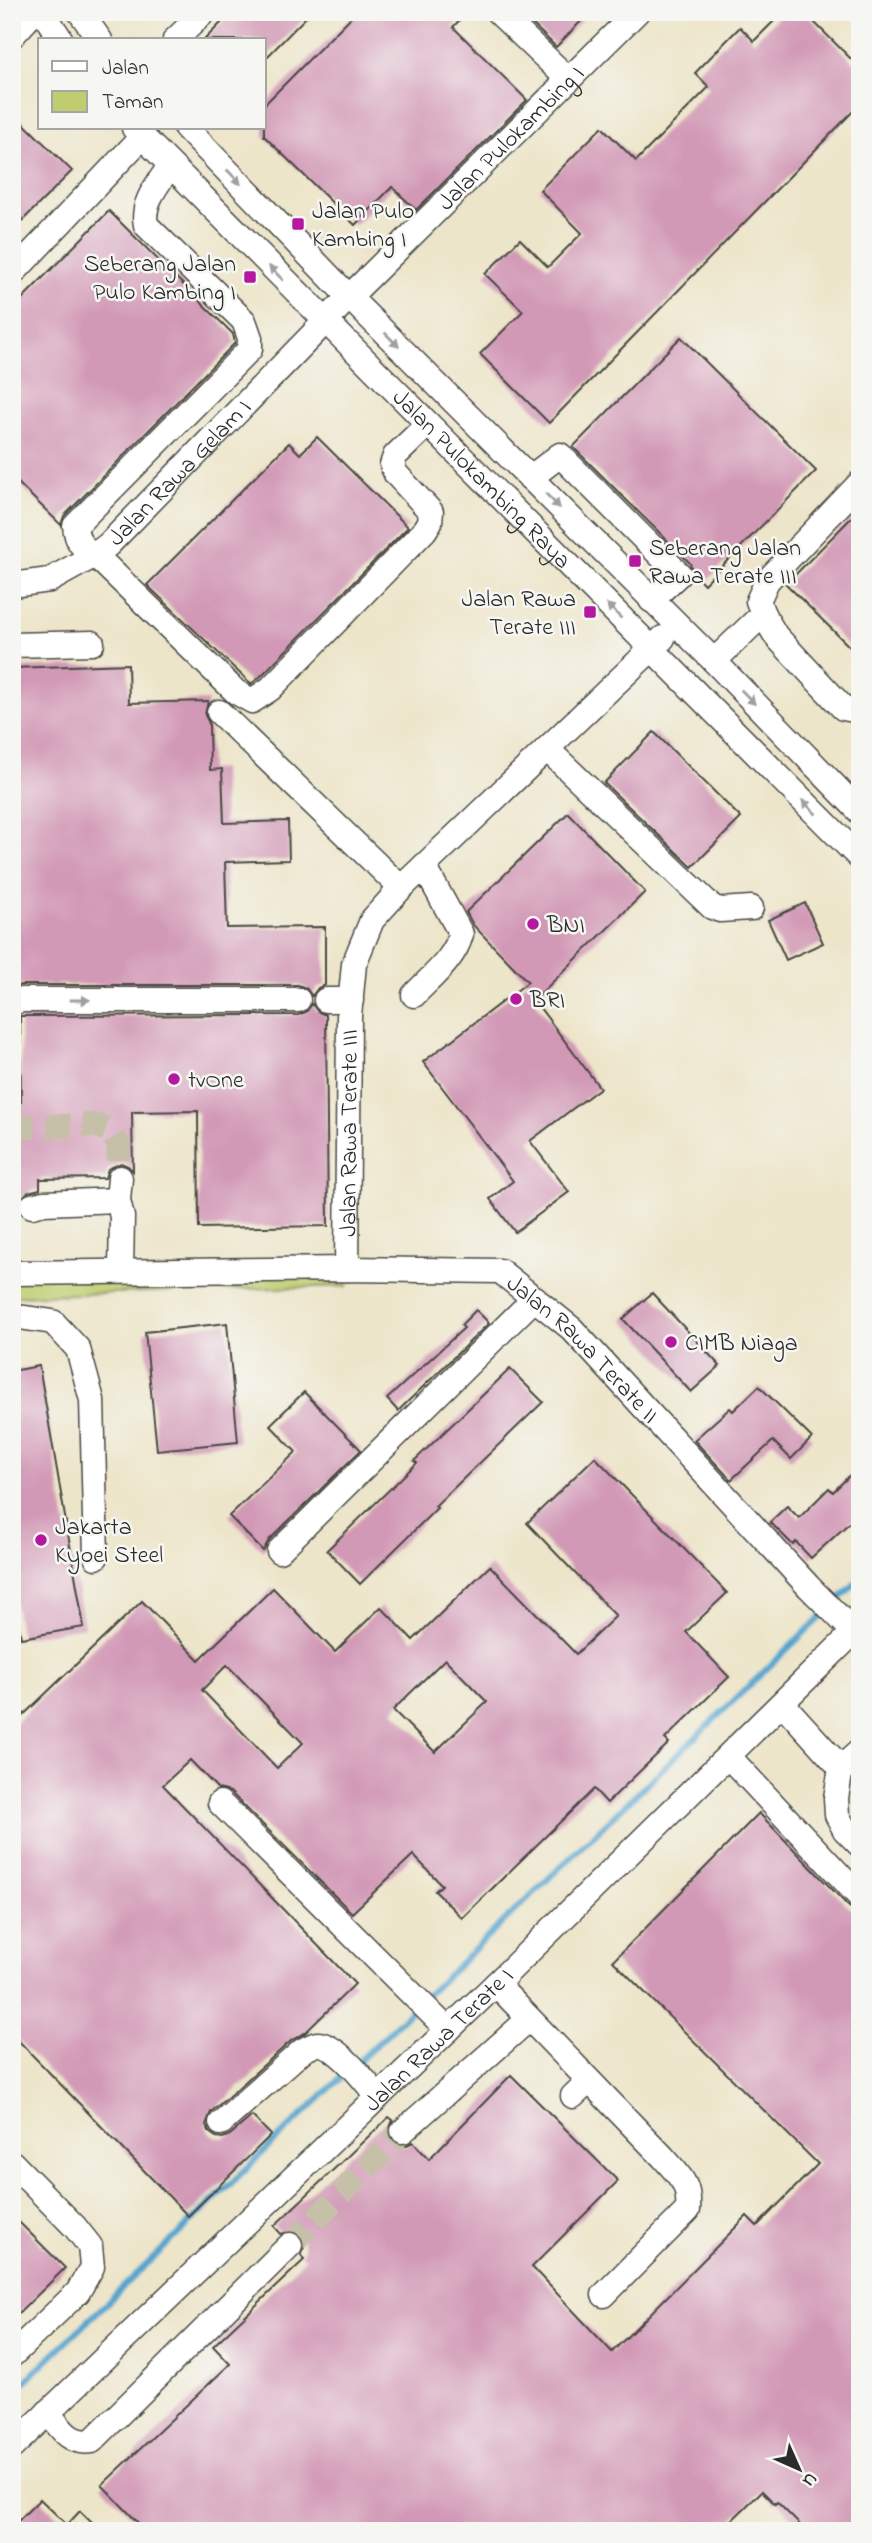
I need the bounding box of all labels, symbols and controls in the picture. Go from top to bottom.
legend [38,38,266,130]
text: Jalan [102,54,149,84]
street label: Jalan Pulokambing I [431,58,594,220]
text: Taman [102,88,163,118]
one-way arrow [225,168,241,185]
place label: Jalan Pulo Kambing I [312,195,414,258]
marker: Jalan Pulo Kambing I [290,216,306,232]
place label: Seberang Jalan Pulo Kambing I [84,248,236,311]
one-way arrow [269,265,285,282]
marker: Seberang Jalan Pulo Kambing I [242,269,258,285]
one-way arrow [384,332,400,348]
street label: Jalan Pulokambing Raya [383,382,578,578]
street label: Jalan Rawa Gelam I [101,392,261,555]
one-way arrow [544,493,561,510]
place label: Seberang Jalan Rawa Terate III [649,532,801,595]
marker: Seberang Jalan Rawa Terate III [627,553,643,569]
place label: Jalan Rawa Terate III [462,583,576,646]
one-way arrow [606,603,622,620]
marker: Jalan Rawa Terate III [582,604,598,620]
one-way arrow [740,688,756,705]
one-way arrow [801,799,817,815]
place label: BNI [546,909,585,944]
marker: BNI [525,916,541,932]
place label: BRI [529,984,565,1019]
marker: BRI [508,991,524,1007]
one-way arrow [69,994,91,1006]
street label: Jalan Rawa Terate III [332,1029,369,1237]
place label: tvOne [188,1064,244,1099]
marker: tvOne [166,1071,182,1087]
street label: Jalan Rawa Terate II [498,1268,666,1433]
place label: CIMB Niaga [685,1327,798,1362]
marker: CIMB Niaga [663,1334,679,1350]
place label: Jakarta Kyoei Steel [55,1511,163,1575]
marker: Jakarta Kyoei Steel [33,1532,49,1548]
street label: Jalan Rawa Terate I [357,1961,523,2121]
north arrow [764,2434,834,2504]
text: U [795,2465,823,2493]

